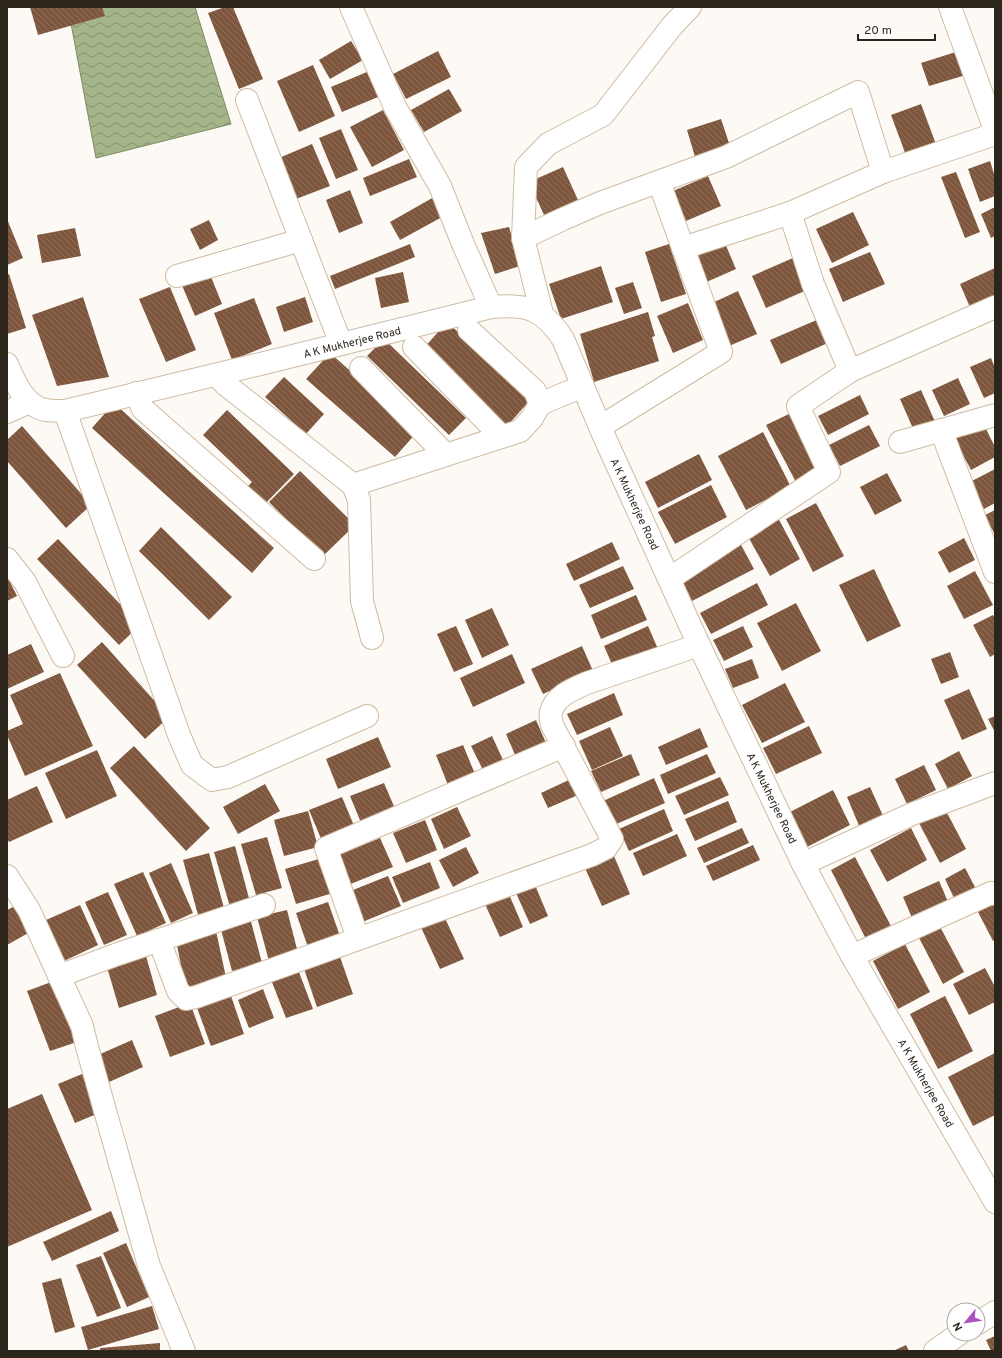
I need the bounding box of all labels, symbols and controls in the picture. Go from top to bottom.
scale bar [858,16,935,42]
text: 20 m [864,23,892,39]
street label: A K Mukherjee Road [302,324,402,362]
street label: A K Mukherjee Road [607,456,662,553]
street label: A K Mukherjee Road [743,751,799,846]
street label: A K Mukherjee Road [894,1037,956,1130]
north arrow [946,1302,986,1342]
text: N [950,1320,966,1333]

